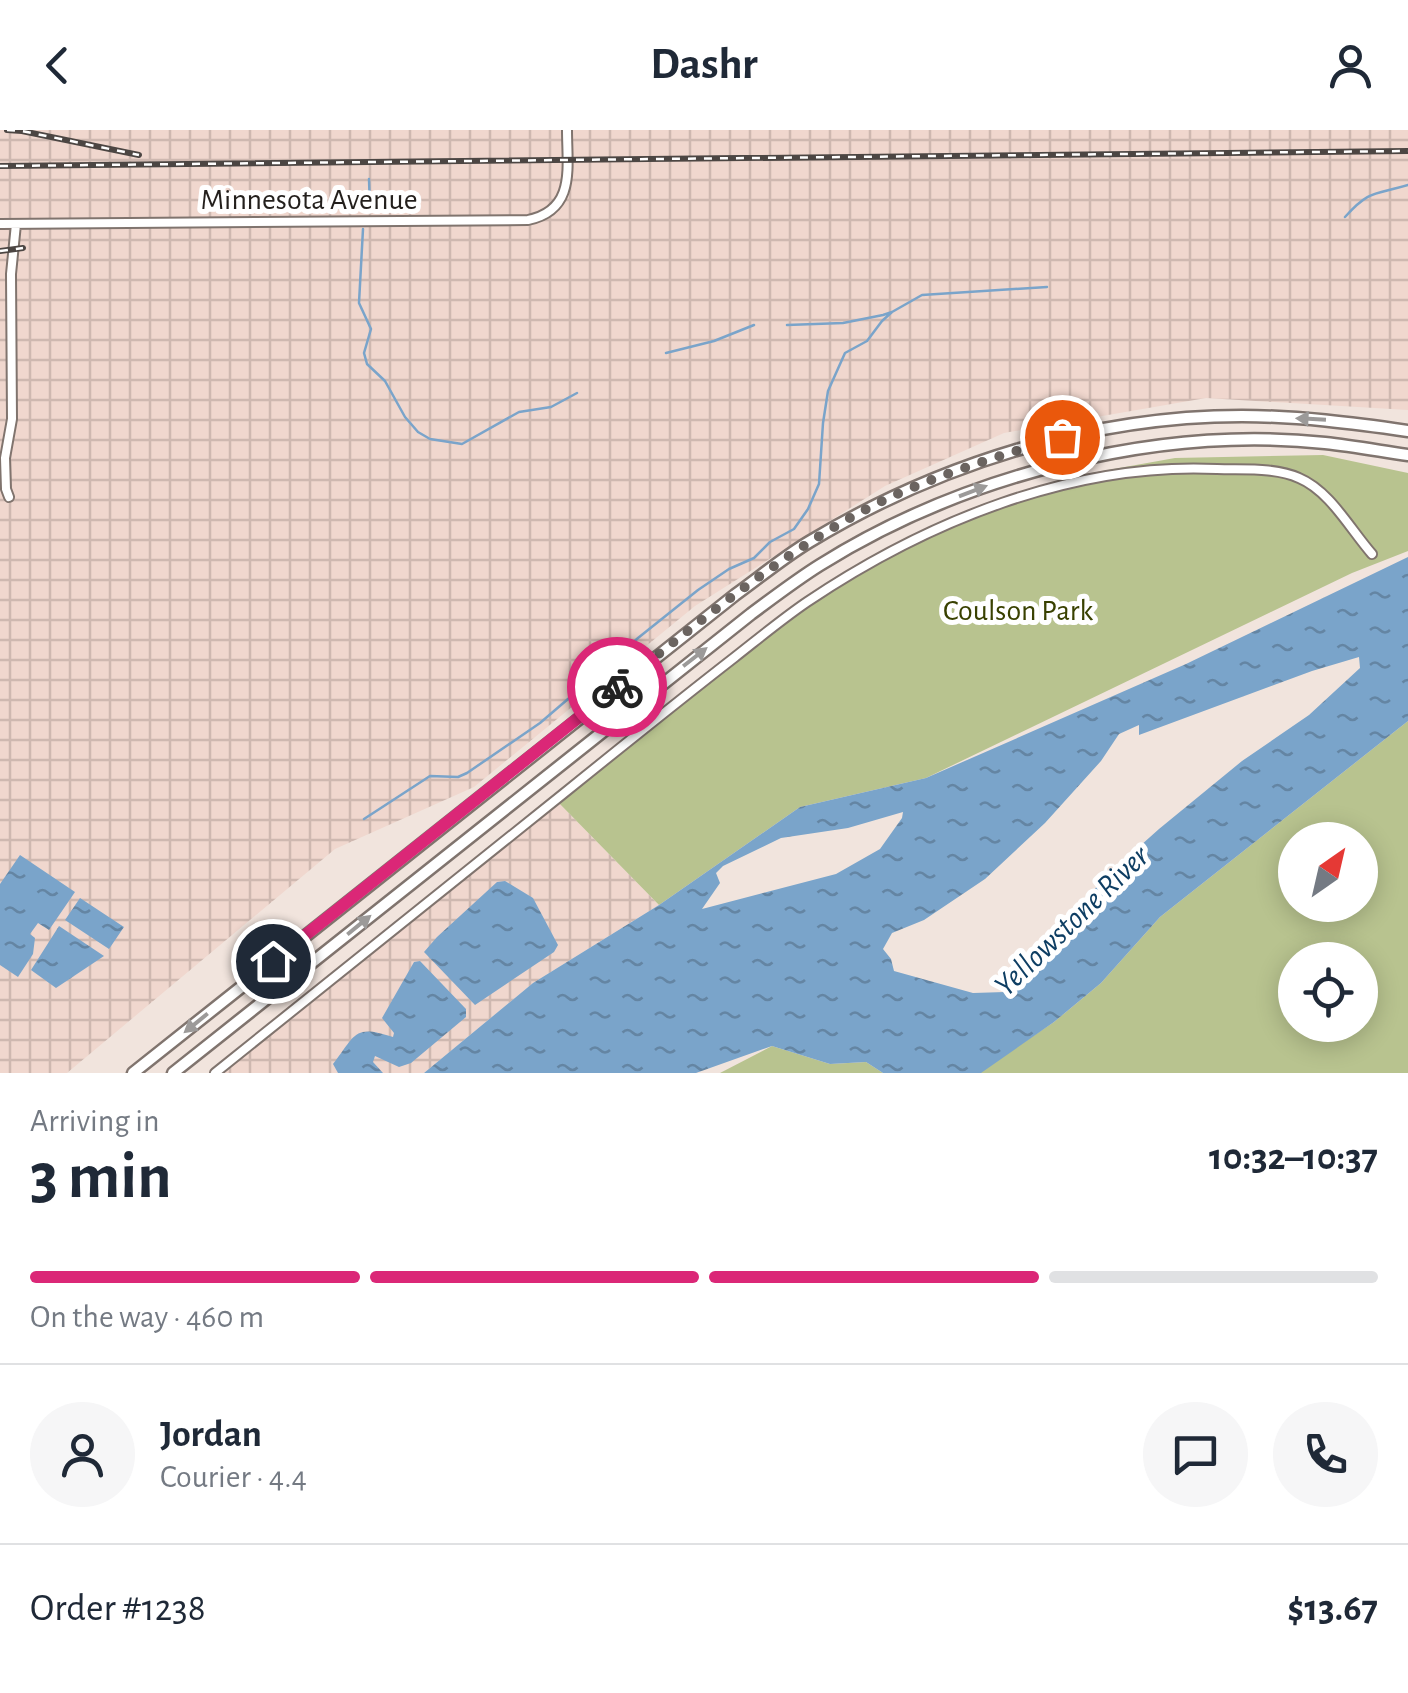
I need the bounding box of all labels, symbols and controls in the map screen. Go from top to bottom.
icon: back [30,38,85,93]
icon: person [1323,38,1378,93]
text: Dashr [650,42,758,87]
street label: Minnesota Avenue [200,185,418,215]
pin [1020,395,1105,480]
icon: bag [1035,410,1090,465]
one-way arrow [1295,410,1327,426]
one-way arrow [958,482,988,498]
park label: Coulson Park [943,596,1093,626]
courier [567,637,667,737]
one-way arrow [682,647,708,668]
icon: bike [590,660,645,715]
north arrow [1278,822,1378,922]
map controls [1278,822,1378,1042]
water label: Yellowstone River [988,838,1156,1002]
one-way arrow [346,915,372,936]
pin [231,919,316,1004]
icon: home [246,934,301,989]
button: locate [1278,942,1378,1042]
one-way arrow [183,1012,209,1033]
text: Arriving in [30,1105,159,1137]
text: 10:32–10:37 [1209,1139,1378,1177]
text: 3 min [30,1145,172,1210]
text: On the way · 460 m [30,1301,264,1333]
button: person [30,1402,135,1507]
button: chat [1143,1402,1248,1507]
button: phone [1273,1402,1378,1507]
text: Jordan [160,1416,262,1454]
text: Courier · 4.4 [160,1461,307,1493]
text: Order #1238 [30,1590,206,1628]
text: $13.67 [1287,1590,1378,1628]

